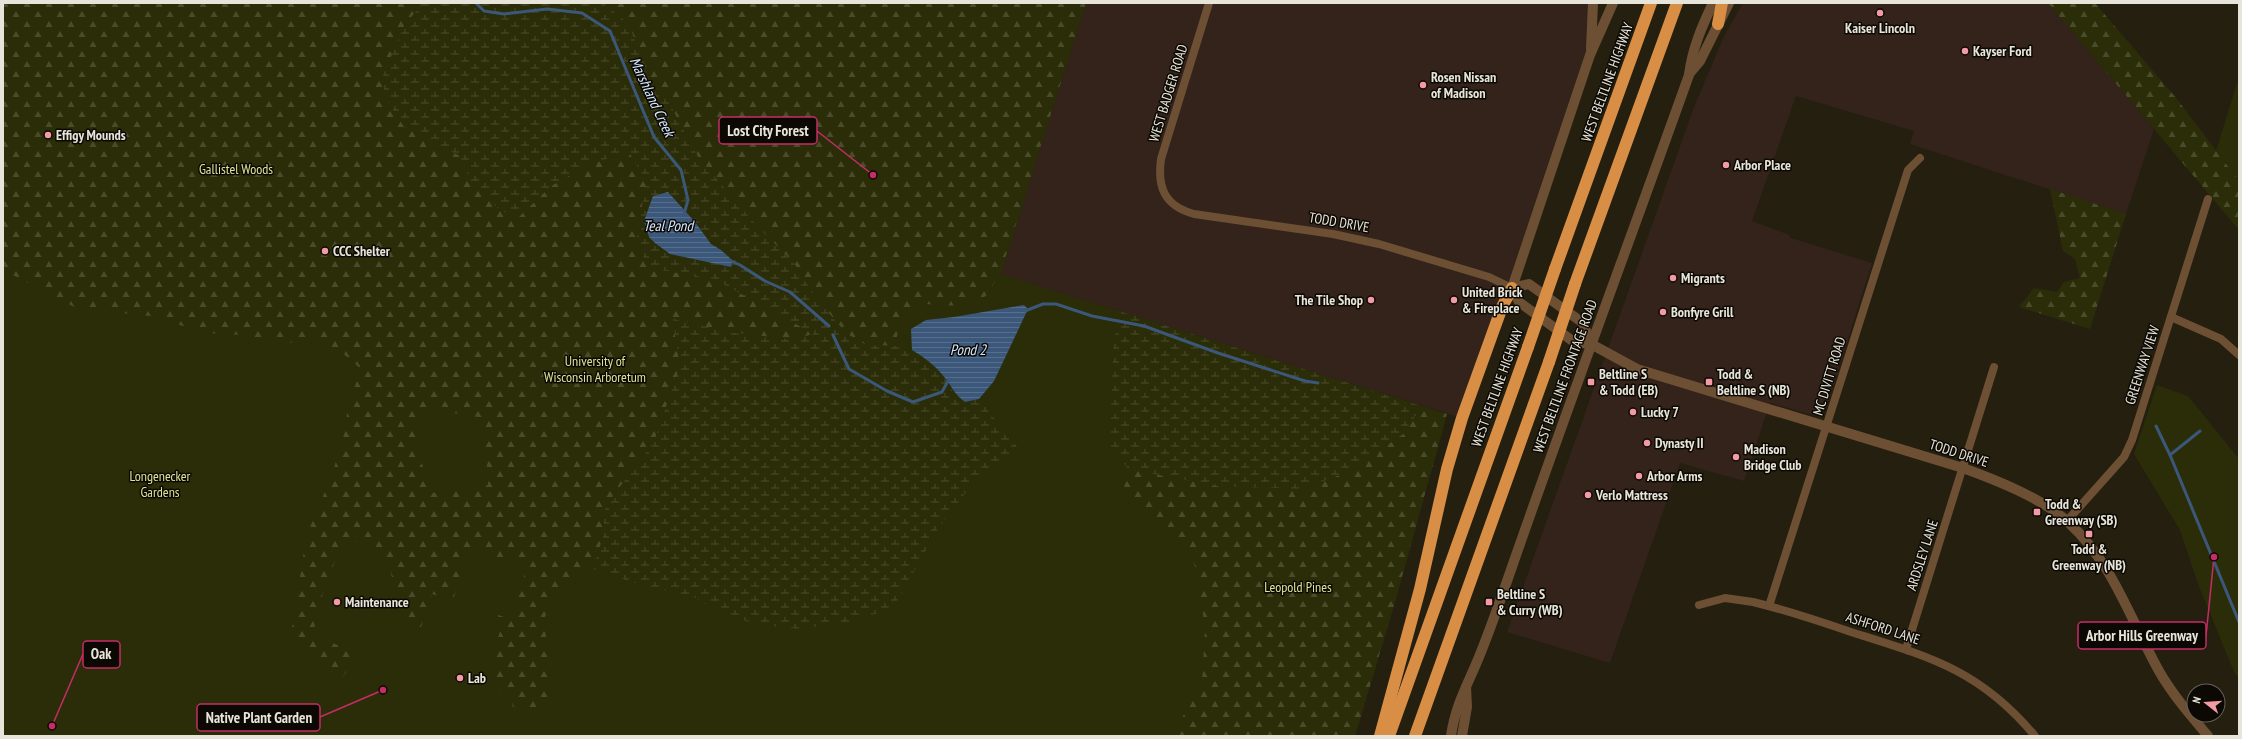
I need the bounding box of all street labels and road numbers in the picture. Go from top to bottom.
street label: WEST BELTLINE HIGHWAY [1577,19,1637,144]
street label: WEST BADGER ROAD [1145,42,1191,144]
street label: TODD DRIVE [1307,208,1371,236]
street label: WEST BELTLINE FRONTAGE ROAD [1529,297,1601,455]
street label: GREENWAY VIEW [2121,323,2163,407]
street label: WEST BELTLINE HIGHWAY [1467,324,1527,449]
street label: MC DIVITT ROAD [1809,335,1849,417]
street label: TODD DRIVE [1927,435,1991,471]
street label: ARDSLEY LANE [1902,517,1942,593]
street label: ASHFORD LANE [1844,608,1922,648]

